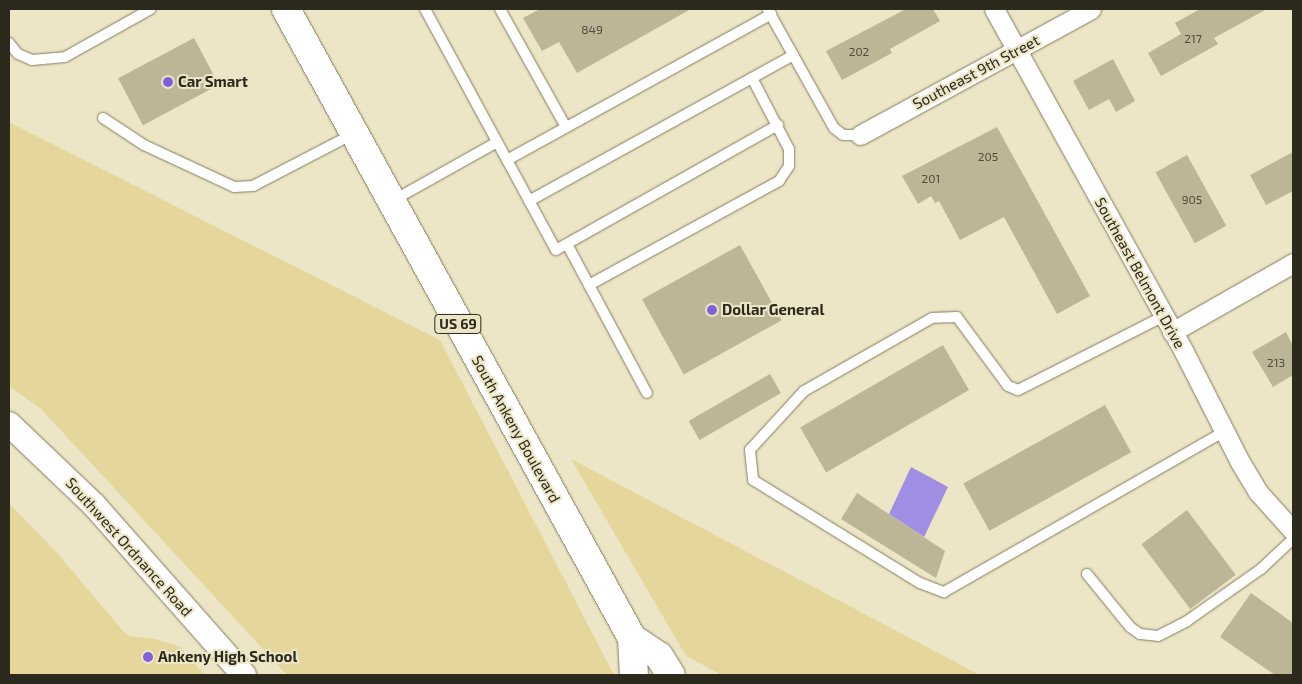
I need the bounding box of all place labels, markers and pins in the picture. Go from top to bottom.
place label: Car Smart [178,73,248,91]
marker: Car Smart [162,76,174,88]
place label: Dollar General [722,301,825,319]
marker: Dollar General [706,304,718,316]
place label: Ankeny High School [158,648,298,666]
marker: Ankeny High School [142,651,154,663]

